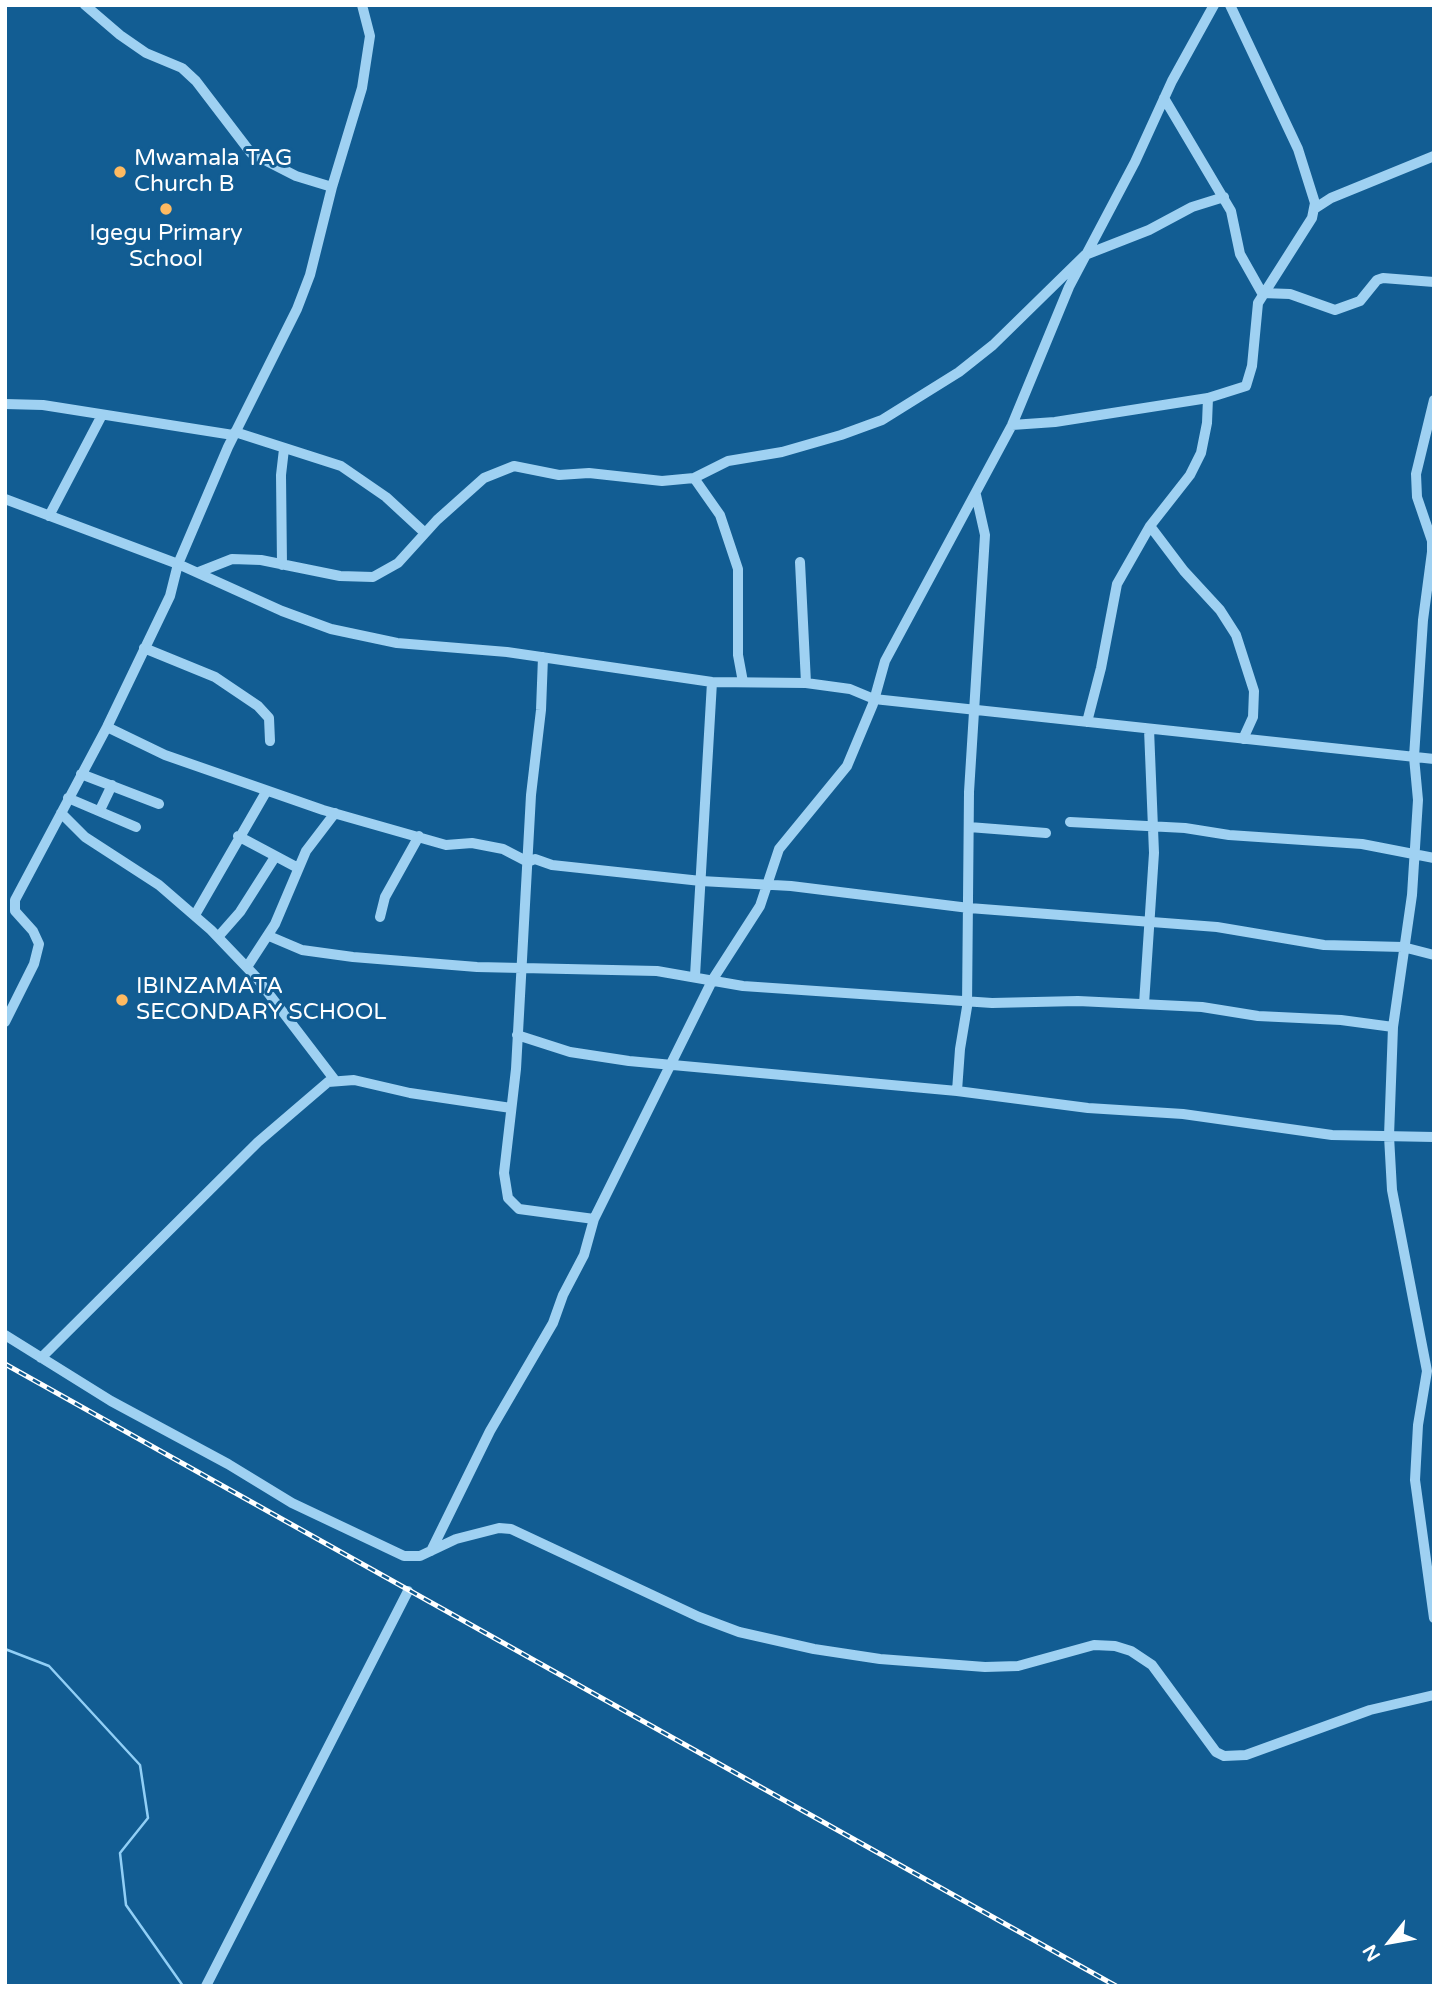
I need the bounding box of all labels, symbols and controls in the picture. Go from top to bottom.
place label: Mwamala TAG Church B [134,145,293,199]
marker: Mwamala TAG Church B [112,164,128,180]
marker: Igegu Primary School [158,201,174,217]
place label: Igegu Primary School [89,220,243,274]
place label: IBINZAMATA SECONDARY SCHOOL [136,973,387,1027]
marker: IBINZAMATA SECONDARY SCHOOL [114,992,130,1008]
north arrow [1355,1907,1425,1977]
text: N [1359,1941,1385,1965]

